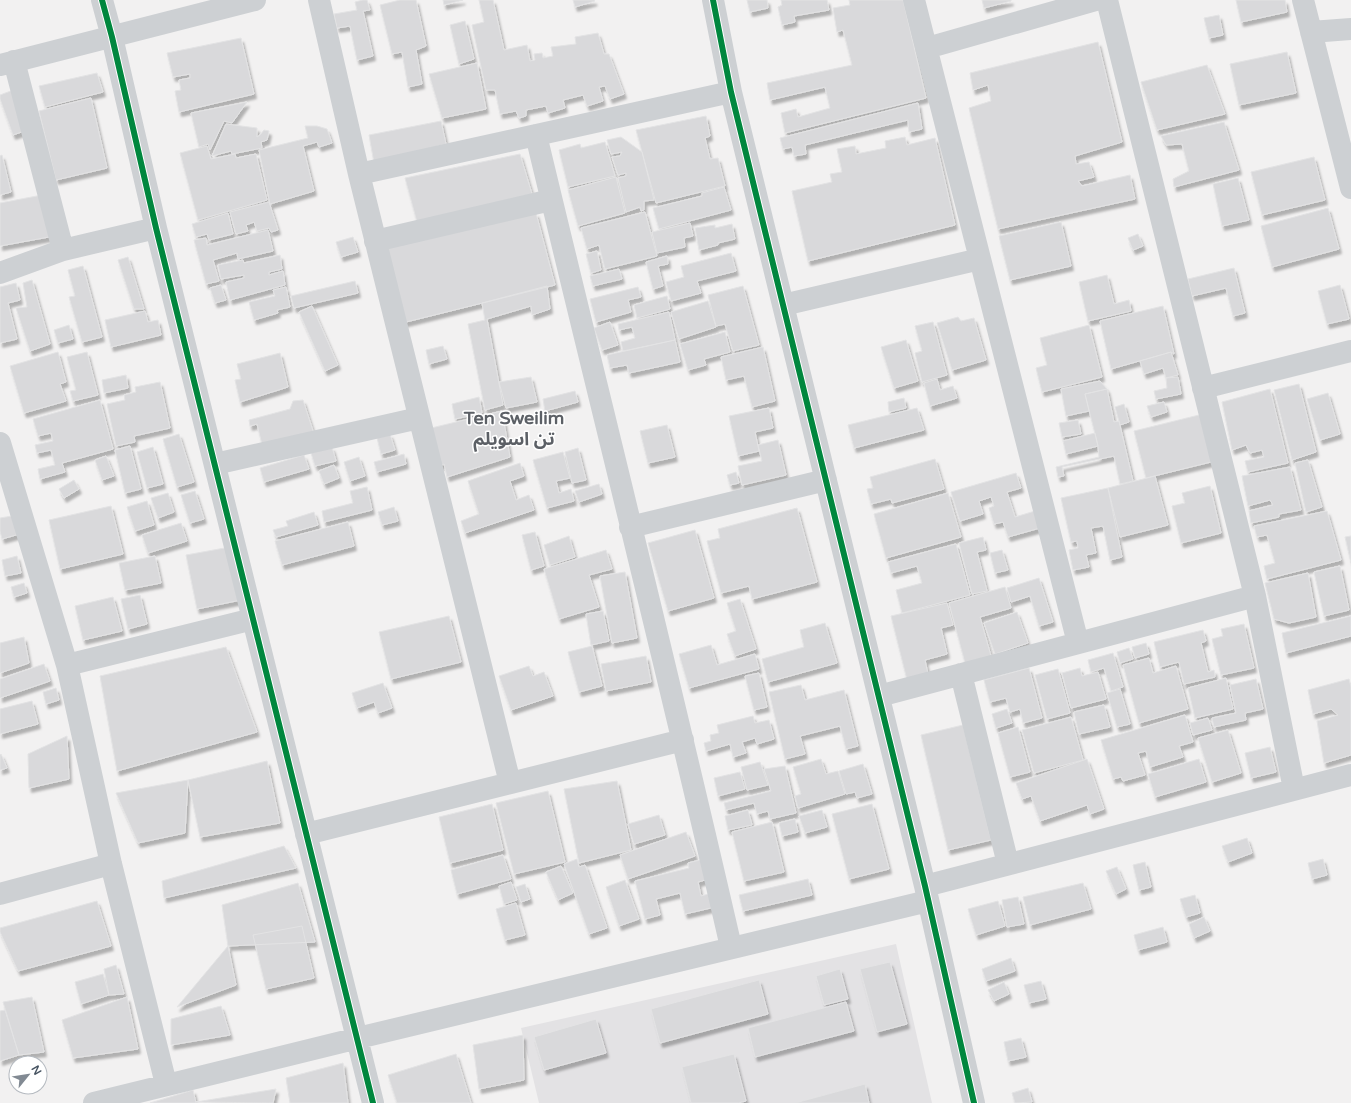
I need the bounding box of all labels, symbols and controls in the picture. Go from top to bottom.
district label: Ten Sweilim تن اسويلم [463,407,564,452]
north arrow [8,1055,48,1095]
text: N [28,1063,44,1077]

